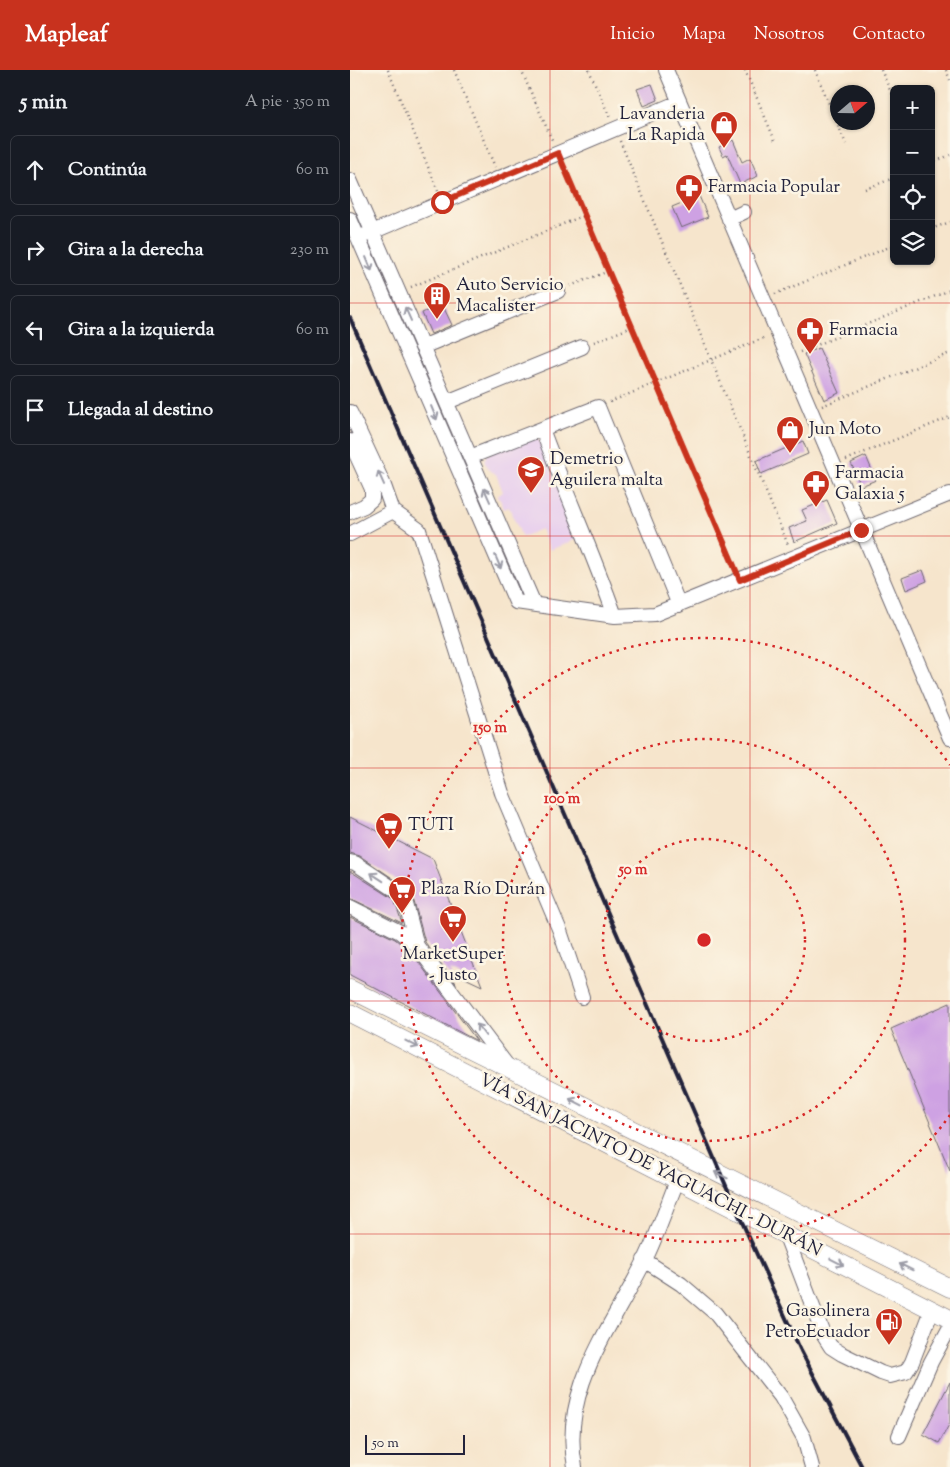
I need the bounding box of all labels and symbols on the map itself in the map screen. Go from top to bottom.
north arrow [830,85,875,130]
place label: Lavanderia La Rapida [619,102,705,149]
shop icon: Lavanderia La Rapida [709,110,739,149]
pharmacy icon: Farmacia Popular [674,173,704,212]
place label: Farmacia Popular [708,175,840,201]
route start [431,191,454,214]
one-way arrow [365,256,375,271]
place label: Auto Servicio Macalister [456,273,564,320]
building icon: Auto Servicio Macalister [422,281,452,320]
one-way arrow [402,307,412,322]
pharmacy icon: Farmacia [795,316,825,355]
place label: Farmacia [829,318,898,344]
one-way arrow [429,405,439,420]
shop icon: Jun Moto [775,415,805,454]
place label: Jun Moto [808,417,881,443]
place label: Demetrio Aguilera malta [550,447,663,494]
school or university icon: Demetrio Aguilera malta [516,455,546,494]
place label: Farmacia Galaxia 5 [835,461,905,508]
pharmacy icon: Farmacia Galaxia 5 [801,469,831,508]
one-way arrow [375,471,385,486]
one-way arrow [481,488,491,503]
route end [850,519,873,542]
one-way arrow [494,554,504,569]
text: 150 m [473,718,507,739]
text: 100 m [544,789,581,810]
supermarket icon: TUTI [374,811,404,850]
place label: TUTI [408,813,454,839]
text: 50 m [618,860,648,881]
one-way arrow [370,872,384,883]
supermarket icon: Plaza Río Durán [387,875,417,914]
place label: Plaza Río Durán [421,877,546,903]
supermarket icon: MarketSuper - Justo [438,904,468,943]
centre of rings [695,931,713,949]
place label: MarketSuper - Justo [402,942,504,989]
one-way arrow [475,1024,486,1037]
one-way arrow [404,1040,419,1049]
street label: VÍA SAN JACINTO DE YAGUACHI - DURÁN [474,1068,826,1264]
one-way arrow [569,1097,584,1106]
one-way arrow [714,1170,729,1180]
one-way arrow [829,1258,844,1267]
one-way arrow [899,1262,914,1271]
place label: Gasolinera PetroEcuador [766,1299,870,1346]
fuel station icon: Gasolinera PetroEcuador [874,1307,904,1346]
scale bar [365,1432,465,1455]

